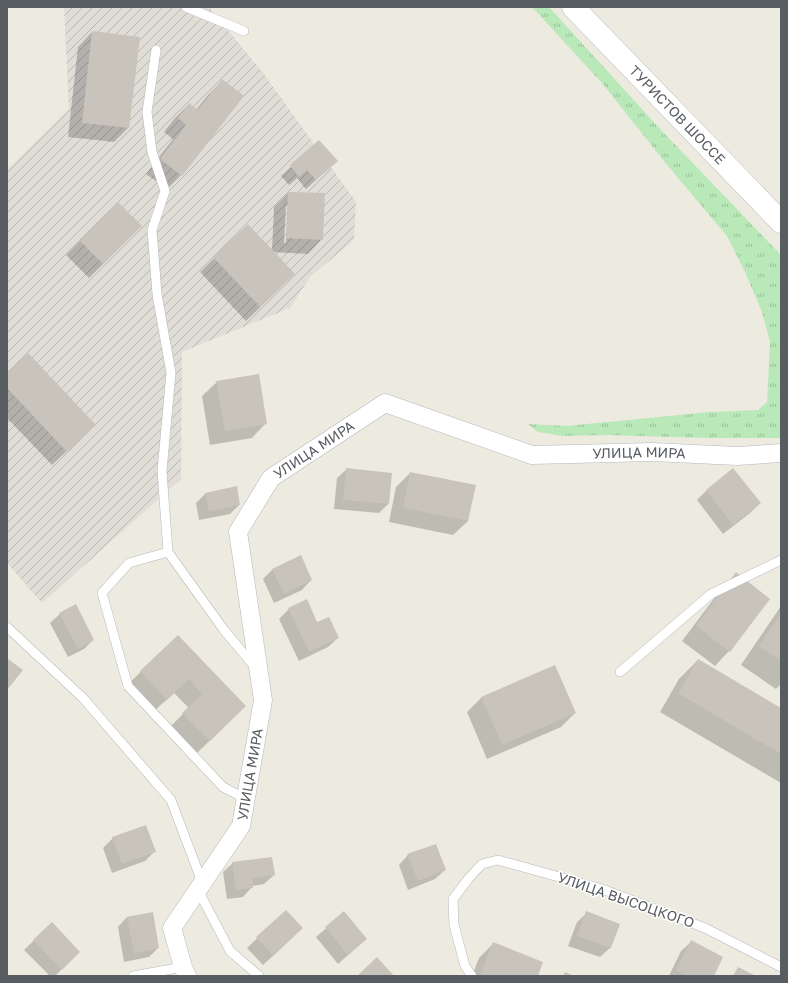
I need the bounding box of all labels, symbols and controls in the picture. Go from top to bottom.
street label: ТУРИСТОВ ШОССЕ [626,62,729,167]
street label: УЛИЦА МИРА [270,416,358,482]
street label: УЛИЦА МИРА [592,443,687,462]
street label: УЛИЦА МИРА [233,726,266,822]
street label: УЛИЦА ВЫСОЦКОГО [556,868,697,931]

